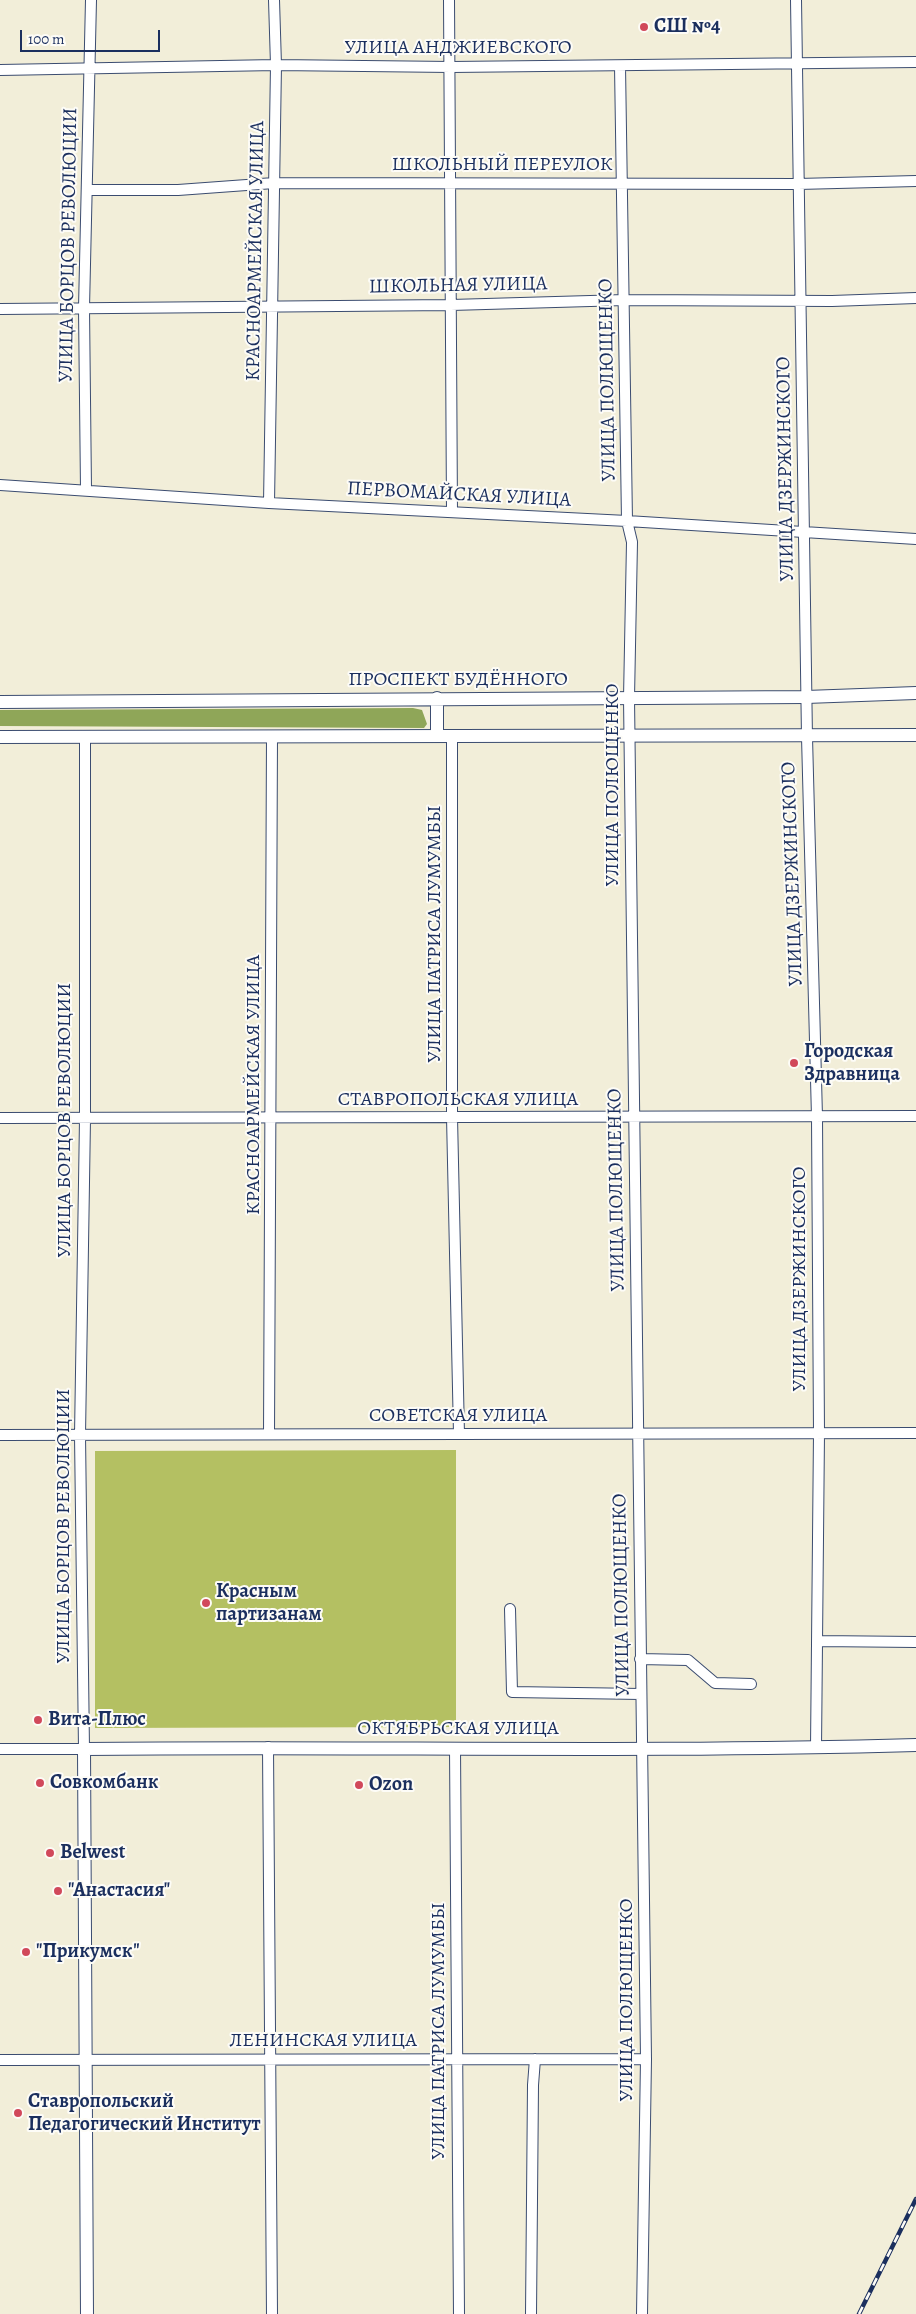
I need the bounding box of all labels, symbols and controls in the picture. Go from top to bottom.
place label: СШ №4 [654,15,720,39]
scale bar [22,20,162,52]
marker: СШ №4 [638,21,650,33]
text: 100 m [28,29,65,49]
street label: УЛИЦА АНДЖИЕВСКОГО [344,36,572,60]
street label: УЛИЦА БОРЦОВ РЕВОЛЮЦИИ [55,107,83,383]
street label: КРАСНОАРМЕЙСКАЯ УЛИЦА [242,121,270,381]
street label: ШКОЛЬНЫЙ ПЕРЕУЛОК [391,153,613,177]
street label: ШКОЛЬНАЯ УЛИЦА [369,272,547,300]
street label: УЛИЦА ПОЛЮЩЕНКО [594,278,622,482]
street label: УЛИЦА ДЗЕРЖИНСКОГО [772,356,800,582]
street label: ПЕРВОМАЙСКАЯ УЛИЦА [346,477,572,513]
street label: ПРОСПЕКТ БУДЁННОГО [348,668,568,692]
street label: УЛИЦА ПОЛЮЩЕНКО [601,684,625,886]
street label: УЛИЦА ДЗЕРЖИНСКОГО [777,761,809,987]
street label: УЛИЦА ПАТРИСА ЛУМУМБЫ [423,805,447,1063]
street label: КРАСНОАРМЕЙСКАЯ УЛИЦА [242,955,266,1215]
street label: УЛИЦА БОРЦОВ РЕВОЛЮЦИИ [53,983,77,1257]
place label: Городская Здравница [804,1040,900,1087]
marker: Городская Здравница [788,1057,800,1069]
street label: СТАВРОПОЛЬСКАЯ УЛИЦА [338,1088,578,1112]
street label: УЛИЦА ПОЛЮЩЕНКО [603,1088,631,1292]
street label: УЛИЦА ДЗЕРЖИНСКОГО [788,1166,812,1392]
street label: УЛИЦА БОРЦОВ РЕВОЛЮЦИИ [52,1389,76,1663]
street label: СОВЕТСКАЯ УЛИЦА [369,1404,547,1428]
street label: УЛИЦА ПОЛЮЩЕНКО [608,1493,636,1697]
place label: Красным партизанам [216,1580,322,1627]
marker: Красным партизанам [200,1597,212,1609]
place label: Вита-Плюс [48,1708,146,1732]
marker: Вита-Плюс [32,1714,44,1726]
street label: ОКТЯБРЬСКАЯ УЛИЦА [357,1717,559,1741]
place label: Совкомбанк [50,1771,159,1795]
place label: Ozon [369,1773,413,1797]
marker: Совкомбанк [34,1777,46,1789]
marker: Ozon [353,1779,365,1791]
place label: Belwest [60,1841,125,1865]
marker: Belwest [44,1847,56,1859]
place label: "Анастасия" [68,1879,170,1903]
marker: "Анастасия" [52,1885,64,1897]
street label: УЛИЦА ПОЛЮЩЕНКО [615,1899,639,2101]
street label: УЛИЦА ПАТРИСА ЛУМУМБЫ [427,1902,451,2160]
place label: "Прикумск" [36,1940,140,1964]
marker: "Прикумск" [20,1946,32,1958]
street label: ЛЕНИНСКАЯ УЛИЦА [229,2029,417,2053]
place label: Ставропольский Педагогический Институт [28,2090,261,2137]
marker: Ставропольский Педагогический Институт [12,2107,24,2119]

